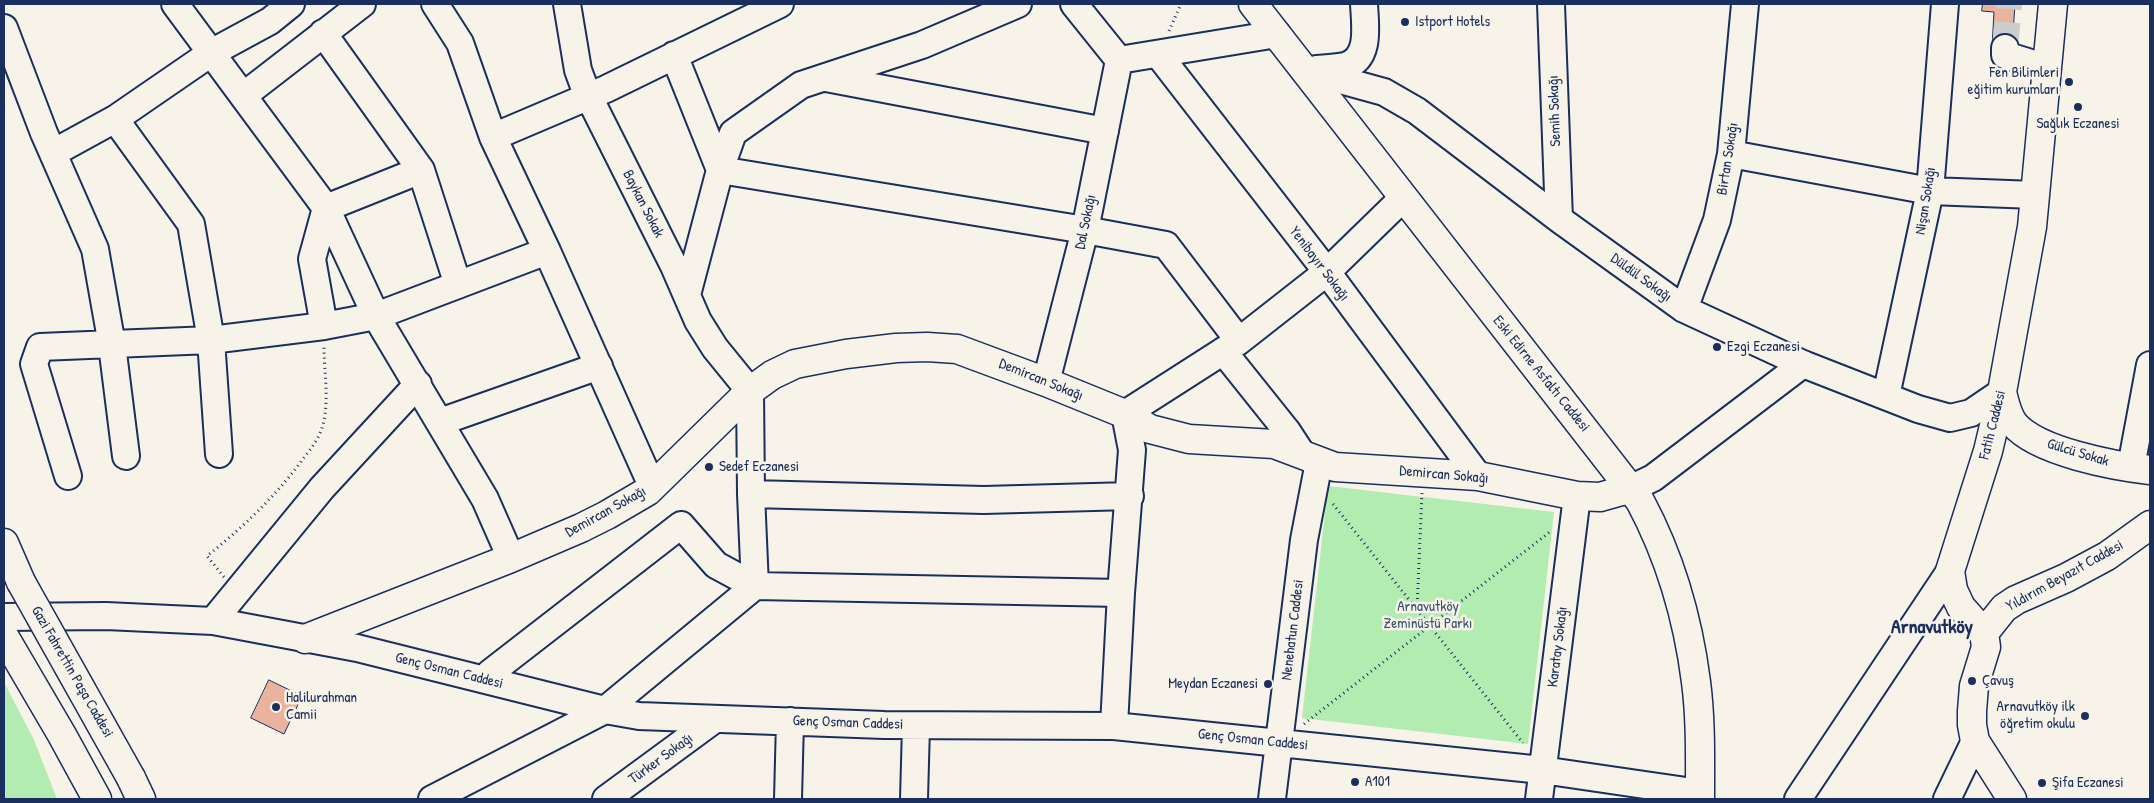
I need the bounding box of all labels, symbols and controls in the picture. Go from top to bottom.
place label: Istport Hotels [1415,13,1490,31]
marker: Istport Hotels [1399,16,1411,28]
place label: Fen Bilimleri eğitim kurumları [1968,64,2059,99]
street label: Semih Sokağı [1545,75,1565,147]
marker: Fen Bilimleri eğitim kurumları [2063,76,2075,88]
marker: Sağlık Eczanesi [2072,101,2084,113]
place label: Sağlık Eczanesi [2036,115,2120,133]
street label: Birtan Sokağı [1713,122,1743,196]
street label: Nişan Sokağı [1912,166,1940,236]
street label: Baykan Sokak [618,167,668,241]
street label: Dal Sokağı [1071,193,1101,251]
street label: Yenibayır Sokağı [1285,223,1353,305]
street label: Düldül Sokağı [1607,250,1675,306]
street label: Eski Edirne Asfaltı Caddesi [1489,312,1593,436]
place label: Ezgi Eczanesi [1727,338,1800,356]
marker: Ezgi Eczanesi [1711,341,1723,353]
street label: Demircan Sokağı [996,355,1086,405]
street label: Fatih Caddesi [1976,389,2010,461]
street label: Gülcü Sokak [2045,435,2111,471]
place label: Sedef Eczanesi [719,458,799,476]
marker: Sedef Eczanesi [703,461,715,473]
street label: Demircan Sokağı [1399,462,1489,488]
street label: Demircan Sokağı [563,482,649,542]
street label: Yıldırım Beyazıt Caddesi [2003,536,2127,616]
street label: Nenehatun Caddesi [1278,579,1308,681]
park label: Arnavutköy Zeminüstü Parkı [1384,598,1472,633]
street label: Gazi Fahrettin Paşa Caddesi [27,603,117,741]
street label: Karatay Sokağı [1544,606,1572,688]
district label: Arnavutköy [1891,616,1973,640]
street label: Genç Osman Caddesi [393,649,505,693]
place label: Çavuş [1982,672,2014,690]
place label: Meydan Eczanesi [1168,675,1258,693]
marker: Çavuş [1966,675,1978,687]
marker: Meydan Eczanesi [1262,678,1274,690]
place label: Halilurahman Camii [286,689,357,724]
place label: Arnavutköy ilk öğretim okulu [1996,698,2075,733]
marker: Halilurahman Camii [270,701,282,713]
marker: Arnavutköy ilk öğretim okulu [2079,710,2091,722]
street label: Genç Osman Caddesi [792,712,904,734]
street label: Genç Osman Caddesi [1197,725,1309,755]
street label: Türker Sokağı [625,730,697,788]
place label: A101 [1365,773,1390,791]
place label: Şifa Eczanesi [2052,774,2124,792]
marker: A101 [1349,776,1361,788]
marker: Şifa Eczanesi [2036,777,2048,789]

